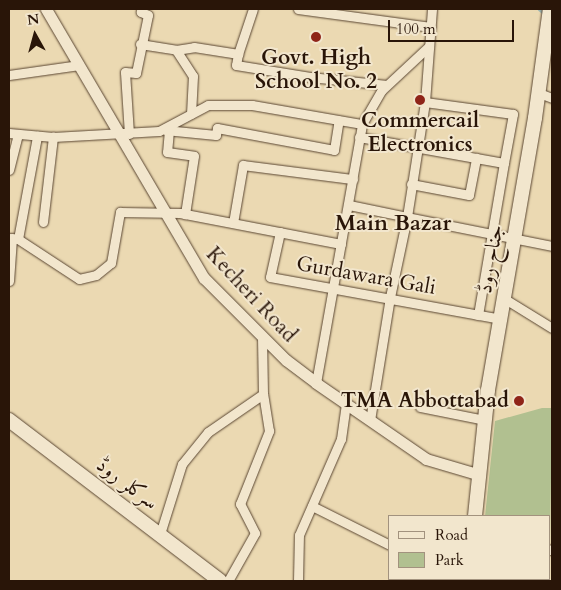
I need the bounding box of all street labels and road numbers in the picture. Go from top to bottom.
street label: جناح روڈ [473,223,509,295]
street label: Kecheri Road [200,242,302,348]
street label: Gurdawara Gali [294,251,438,301]
street label: سرکلر روڈ [91,453,163,515]

